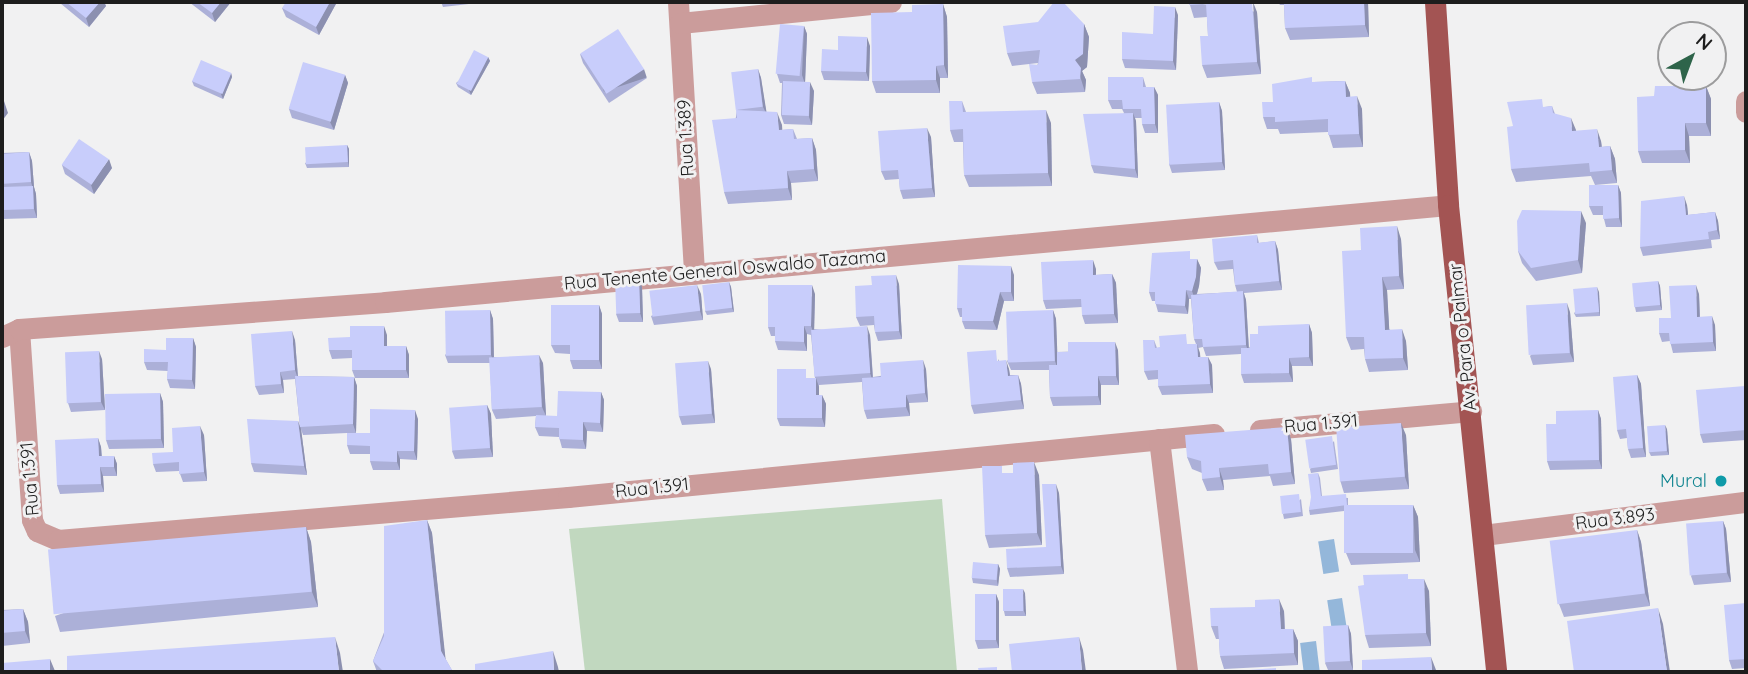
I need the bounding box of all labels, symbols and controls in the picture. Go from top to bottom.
north arrow [1657,21,1727,91]
text: N [1691,28,1718,55]
street label: Rua 1.389 [673,99,699,177]
street label: Rua Tenente General Oswaldo Tazama [563,245,887,295]
street label: Av. Para o Palmar [1444,262,1482,412]
street label: Rua 1.391 [1283,410,1359,438]
street label: Rua 1.391 [16,441,44,517]
place label: Mural [1660,470,1707,492]
street label: Rua 1.391 [614,473,690,503]
marker: Mural [1713,473,1729,489]
street label: Rua 3.893 [1574,503,1656,535]

